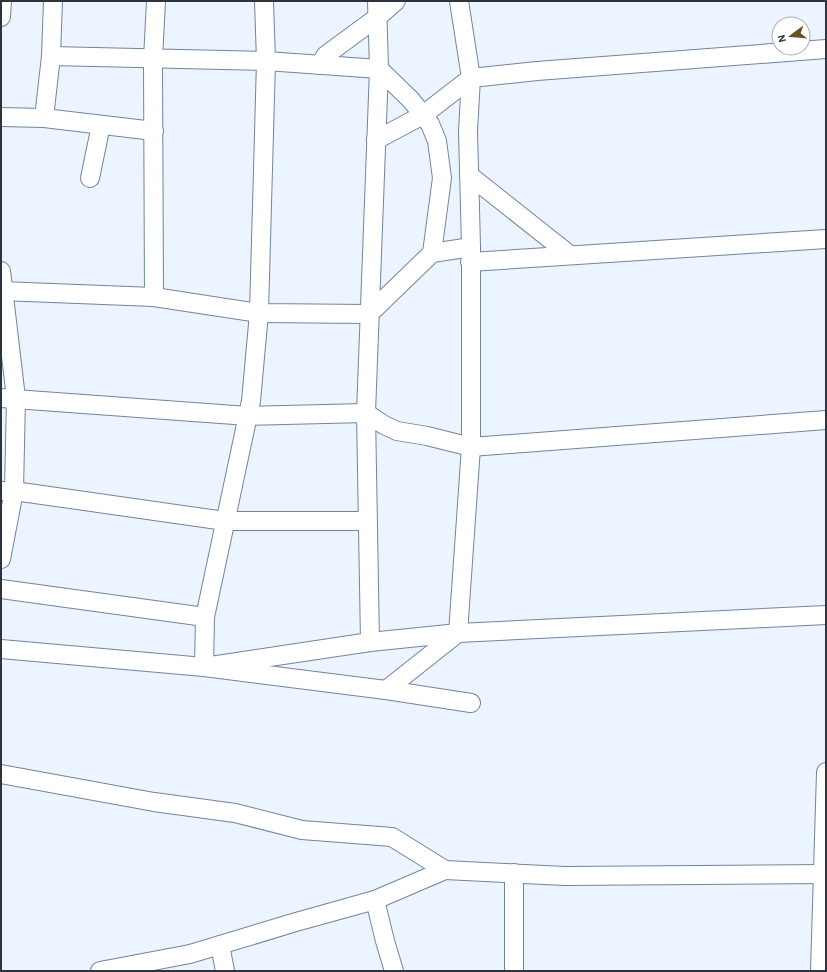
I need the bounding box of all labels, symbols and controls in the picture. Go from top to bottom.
north arrow [771,16,811,56]
text: N [776,33,788,44]

